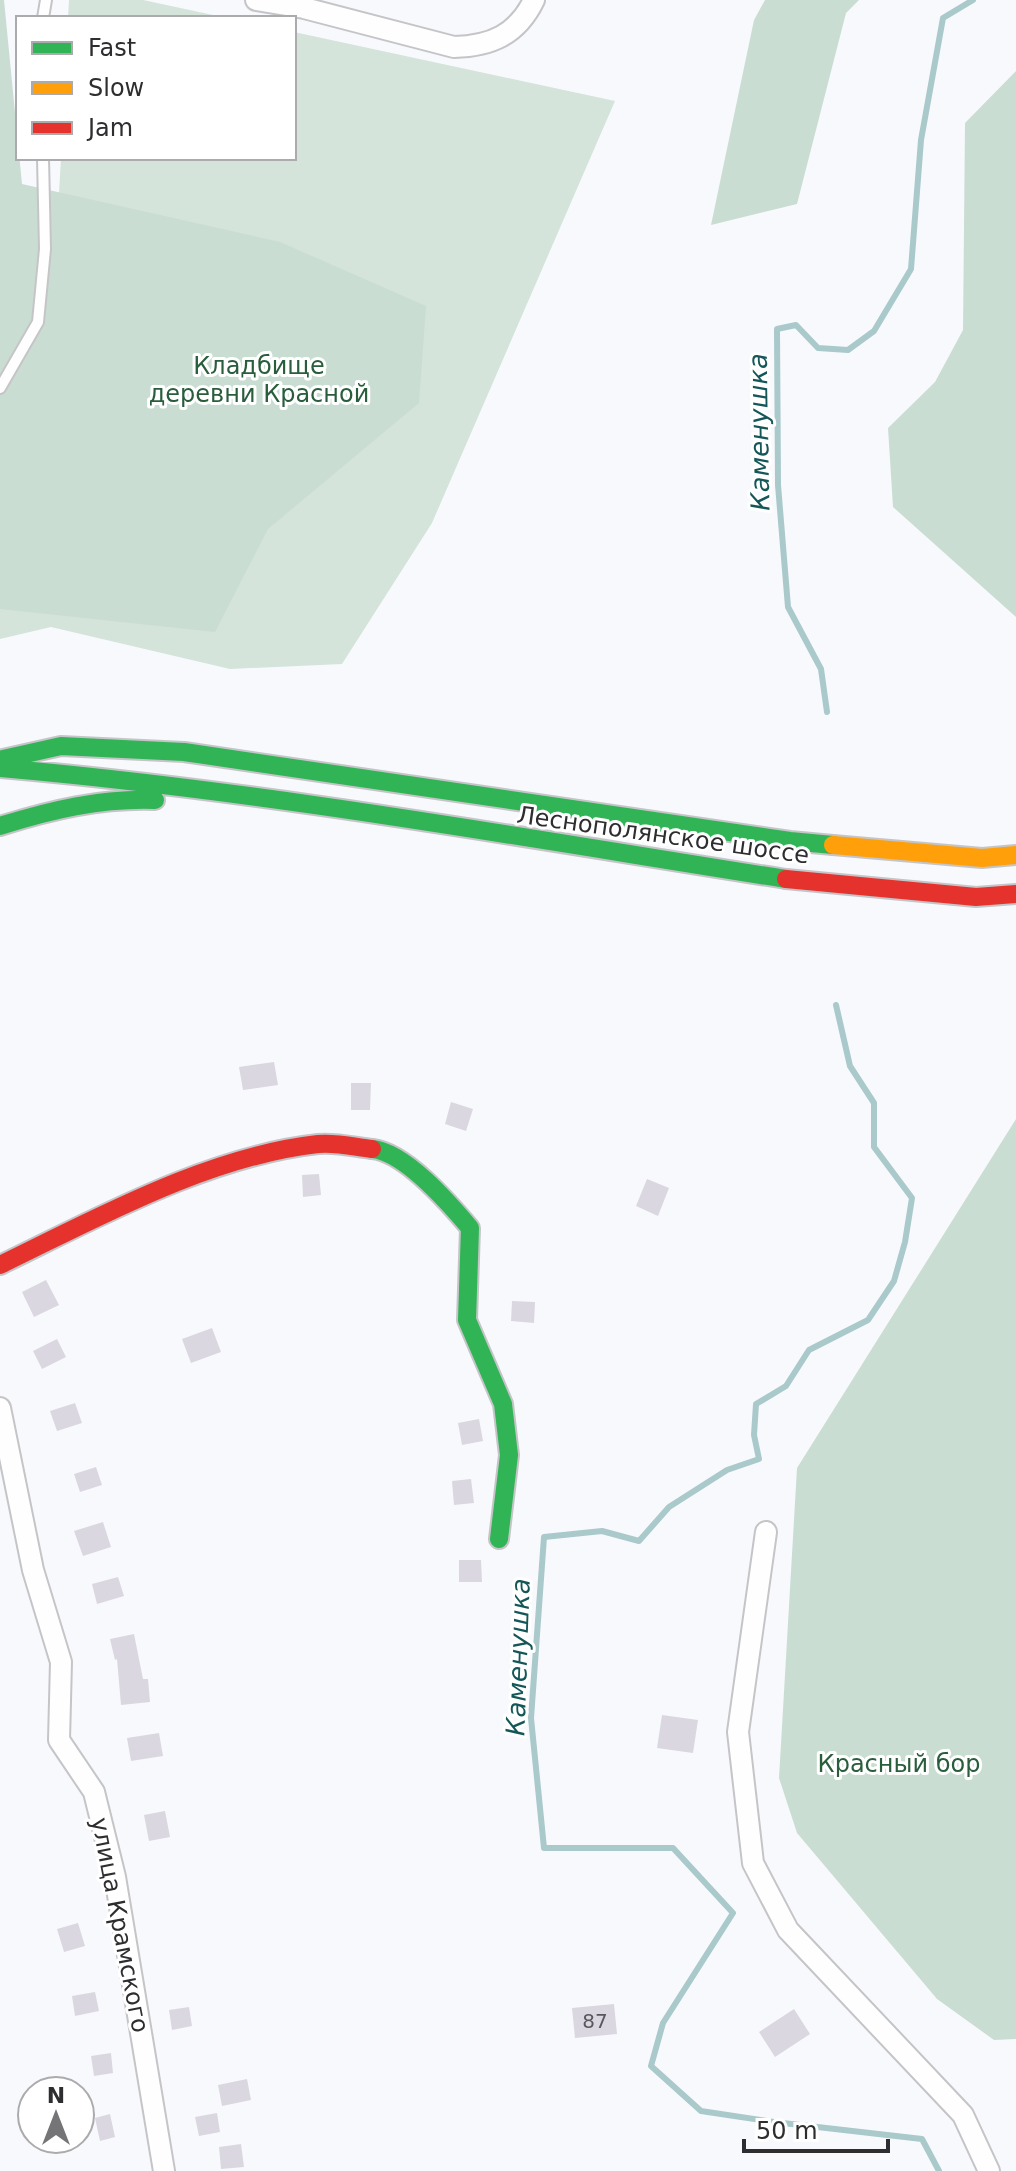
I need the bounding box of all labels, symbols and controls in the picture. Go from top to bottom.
legend [16,16,296,160]
text: Fast [88,34,136,62]
text: Slow [88,74,144,102]
text: Jam [86,114,133,142]
park label: Кладбище деревни Красной [149,352,369,408]
water label: Каменушка [743,353,775,511]
street label: Леснополянское шоссе [515,801,811,869]
water label: Каменушка [500,1578,536,1736]
park label: Красный бор [818,1750,980,1778]
street label: улица Крамского [85,1815,155,2035]
house number: 87 [582,2009,608,2033]
north arrow [16,2075,96,2155]
text: N [47,2083,65,2108]
scale bar [744,2103,888,2153]
text: 50 m [756,2117,818,2145]

